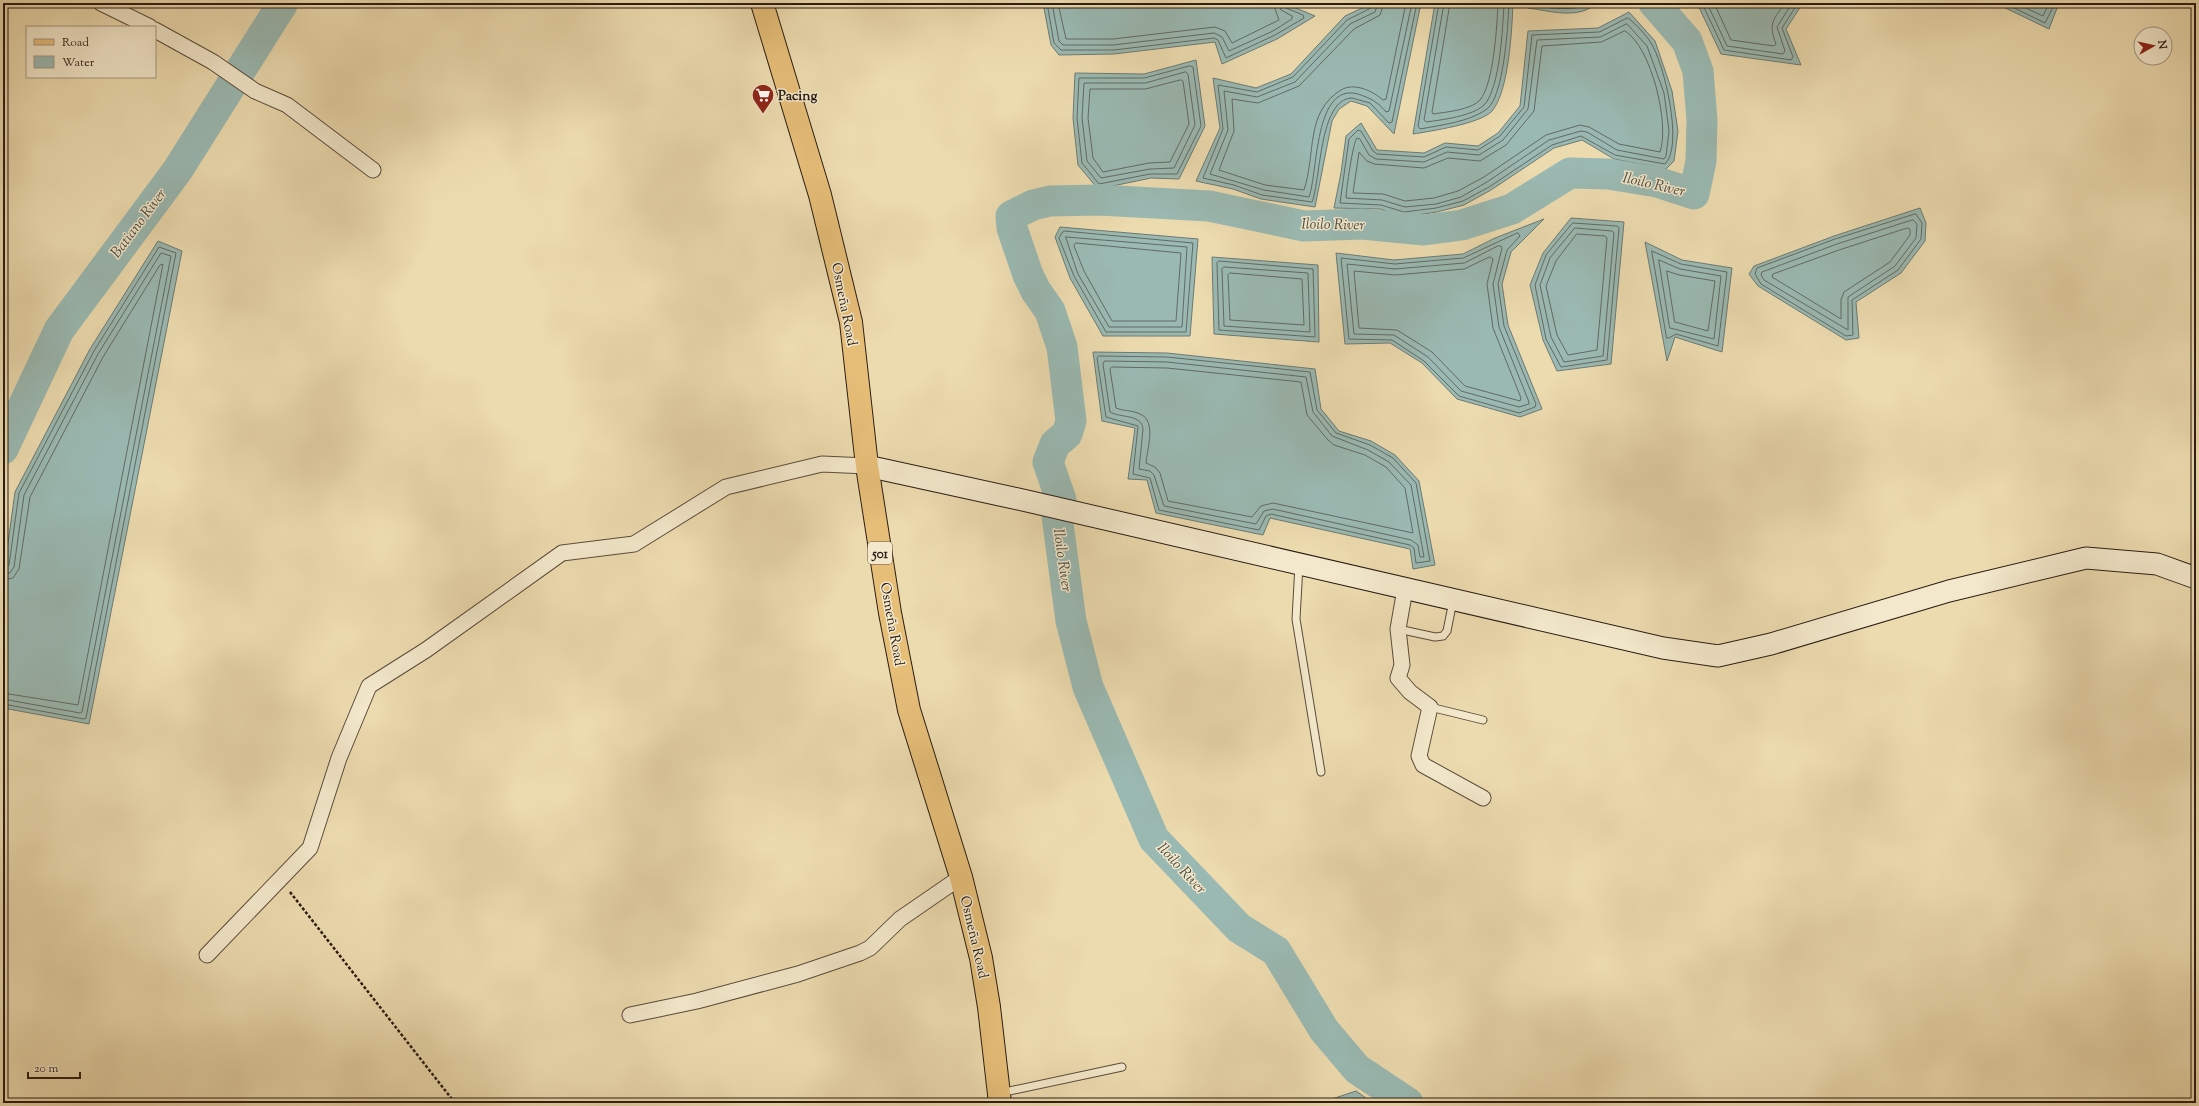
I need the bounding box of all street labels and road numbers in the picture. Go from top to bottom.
street label: Osmeña Road [825,261,861,348]
road number: 501 [868,542,892,564]
street label: Osmeña Road [874,581,908,668]
street label: Osmeña Road [954,894,992,981]

